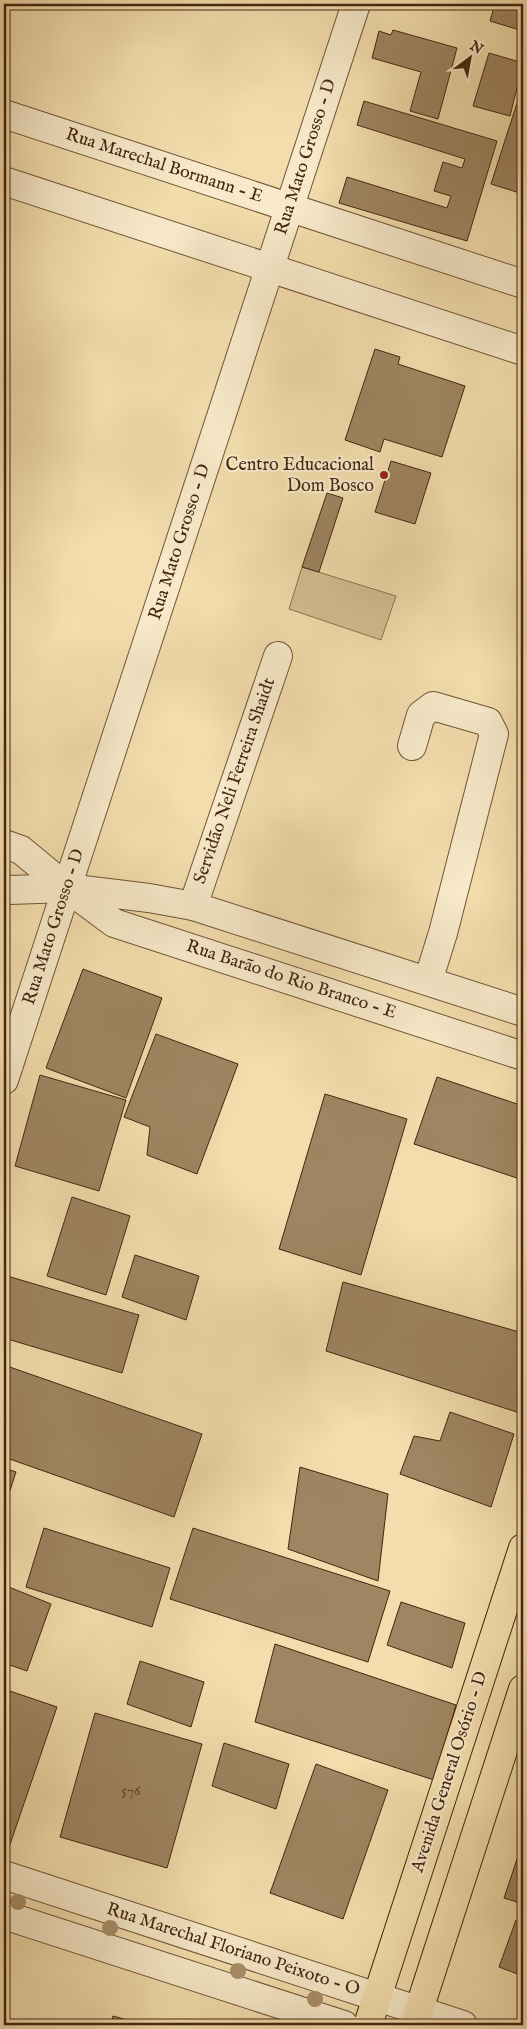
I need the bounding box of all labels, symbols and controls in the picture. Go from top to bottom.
north arrow [444,32,494,82]
text: N [466,36,486,59]
street label: Rua Mato Grosso - D [270,76,342,238]
street label: Rua Marechal Bormann - E [63,123,265,209]
place label: Centro Educacional Dom Bosco [226,454,374,498]
street label: Rua Mato Grosso - D [144,461,216,623]
marker: Centro Educacional Dom Bosco [378,469,390,481]
street label: Servidão Neli Ferreira Shaidt [189,675,281,887]
street label: Rua Mato Grosso - D [18,846,90,1008]
street label: Rua Barão do Rio Branco - E [183,935,399,1025]
street label: Avenida General Osório - D [406,1669,493,1876]
house number: 576 [122,1781,141,1800]
street label: Rua Marechal Floriano Peixoto - O [103,1898,363,2002]

